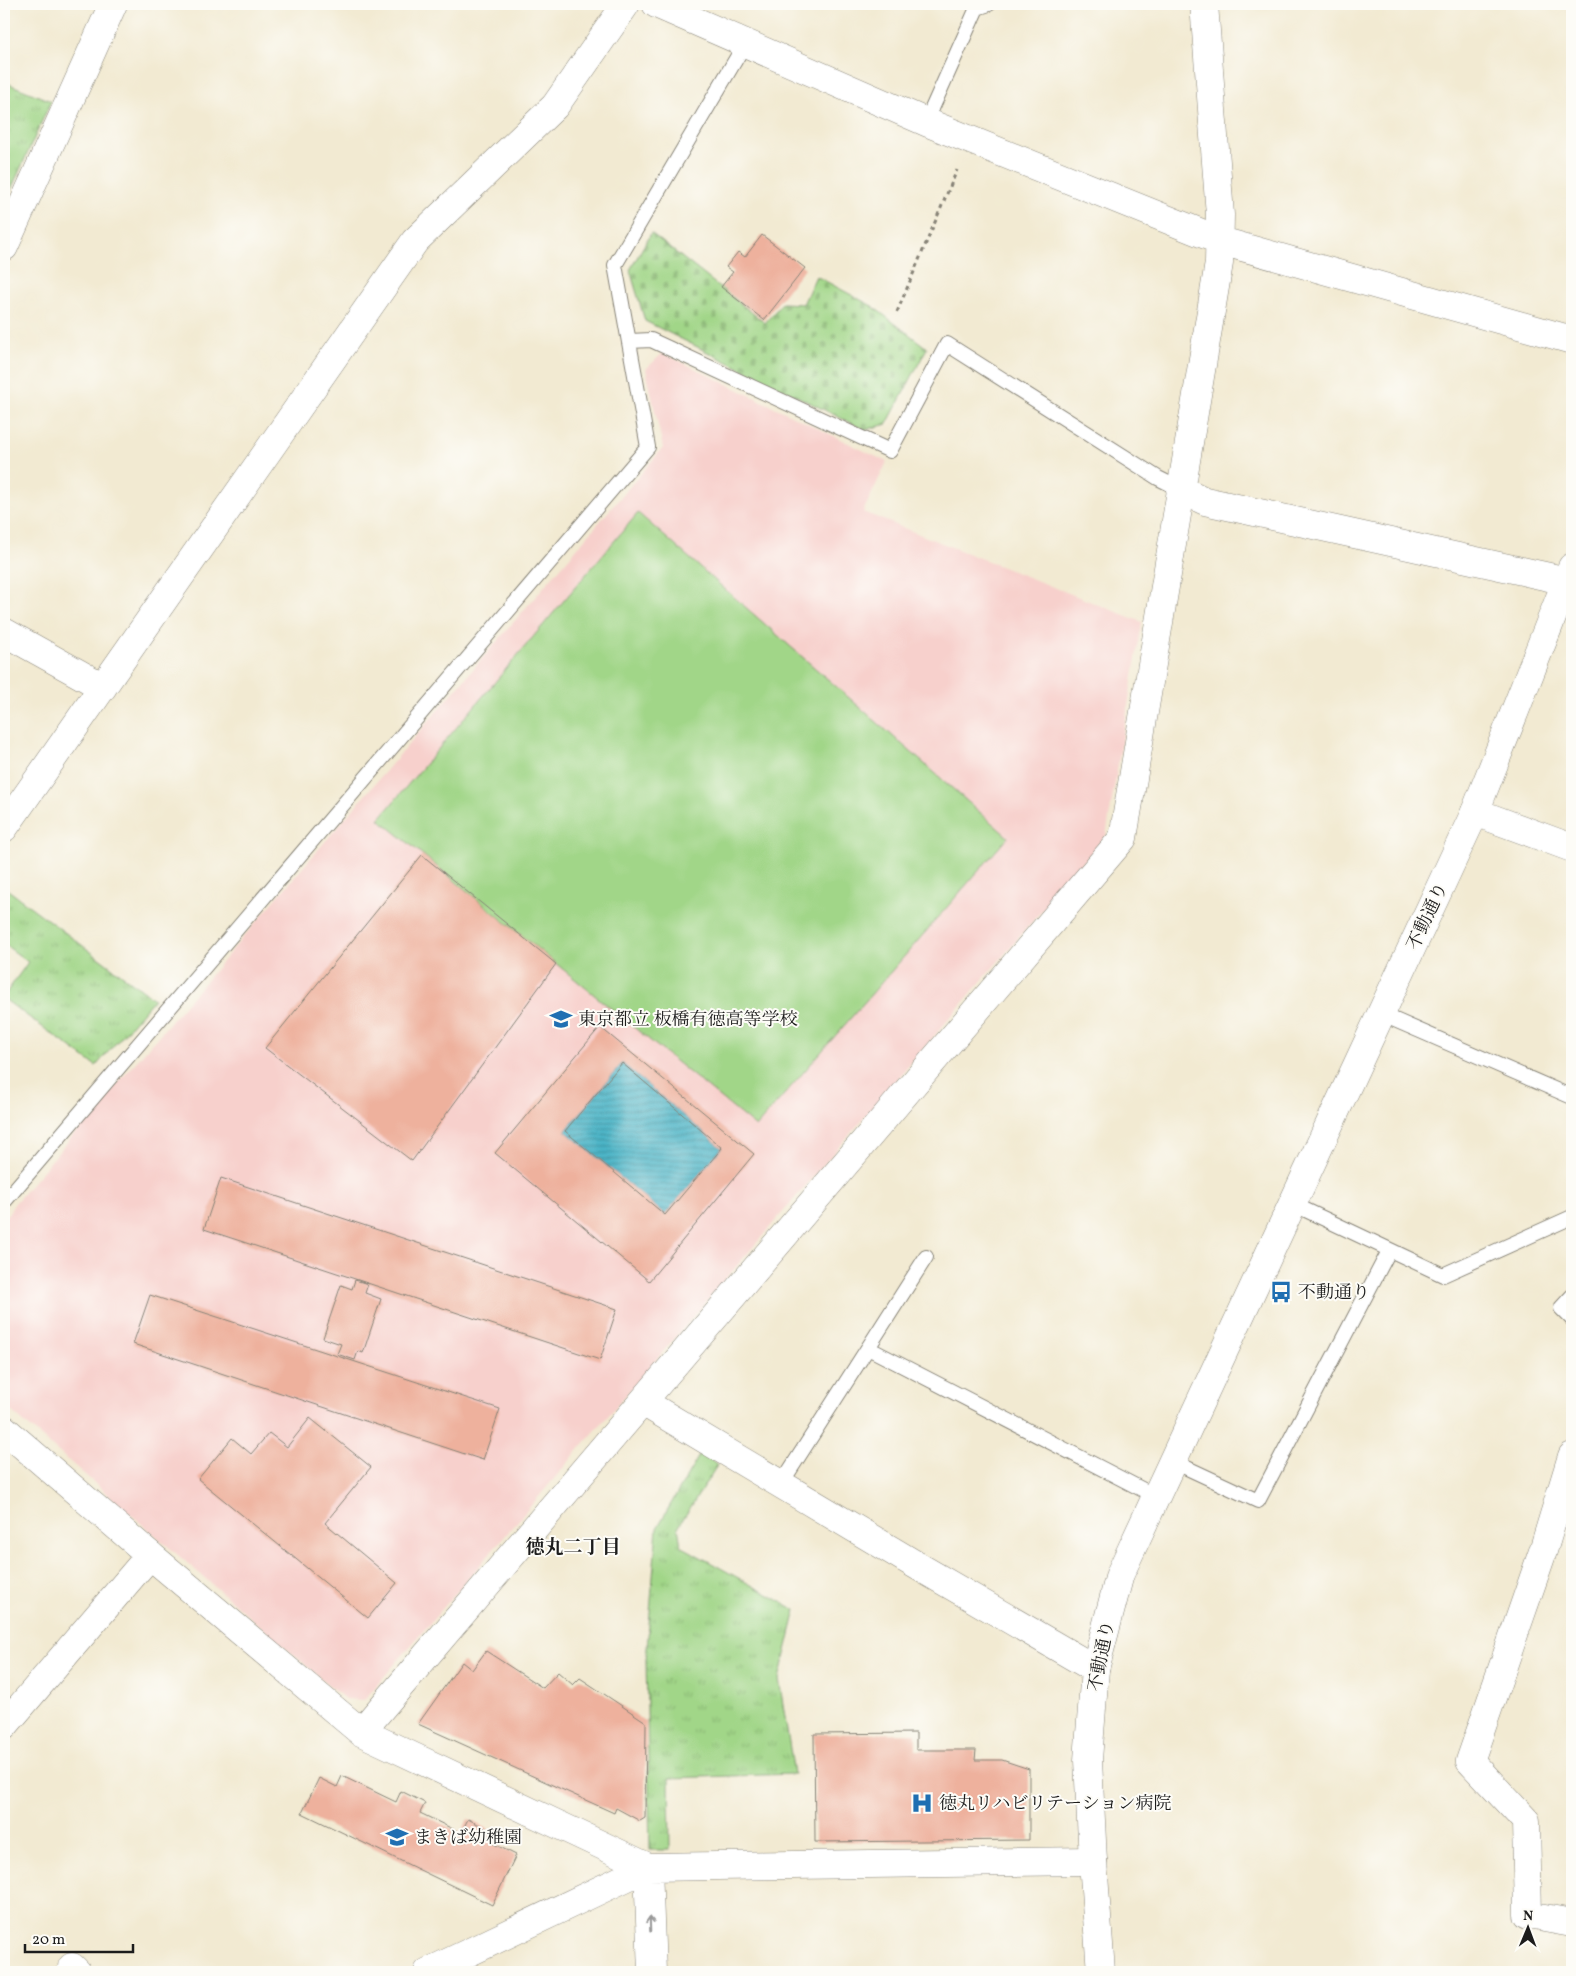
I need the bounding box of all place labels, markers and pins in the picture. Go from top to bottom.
school or university icon: 東京都立 板橋有徳高等学校 [548,1006,574,1032]
place label: 東京都立 板橋有徳高等学校 [578,1008,798,1033]
bus stop icon: 不動通り [1268,1279,1294,1305]
place label: 不動通り [1298,1281,1370,1306]
hospital icon: 徳丸リハビリテーション病院 [909,1790,935,1816]
place label: 徳丸リハビリテーション病院 [939,1792,1171,1817]
school or university icon: まきば幼稚園 [384,1824,410,1850]
place label: まきば幼稚園 [414,1826,522,1851]

